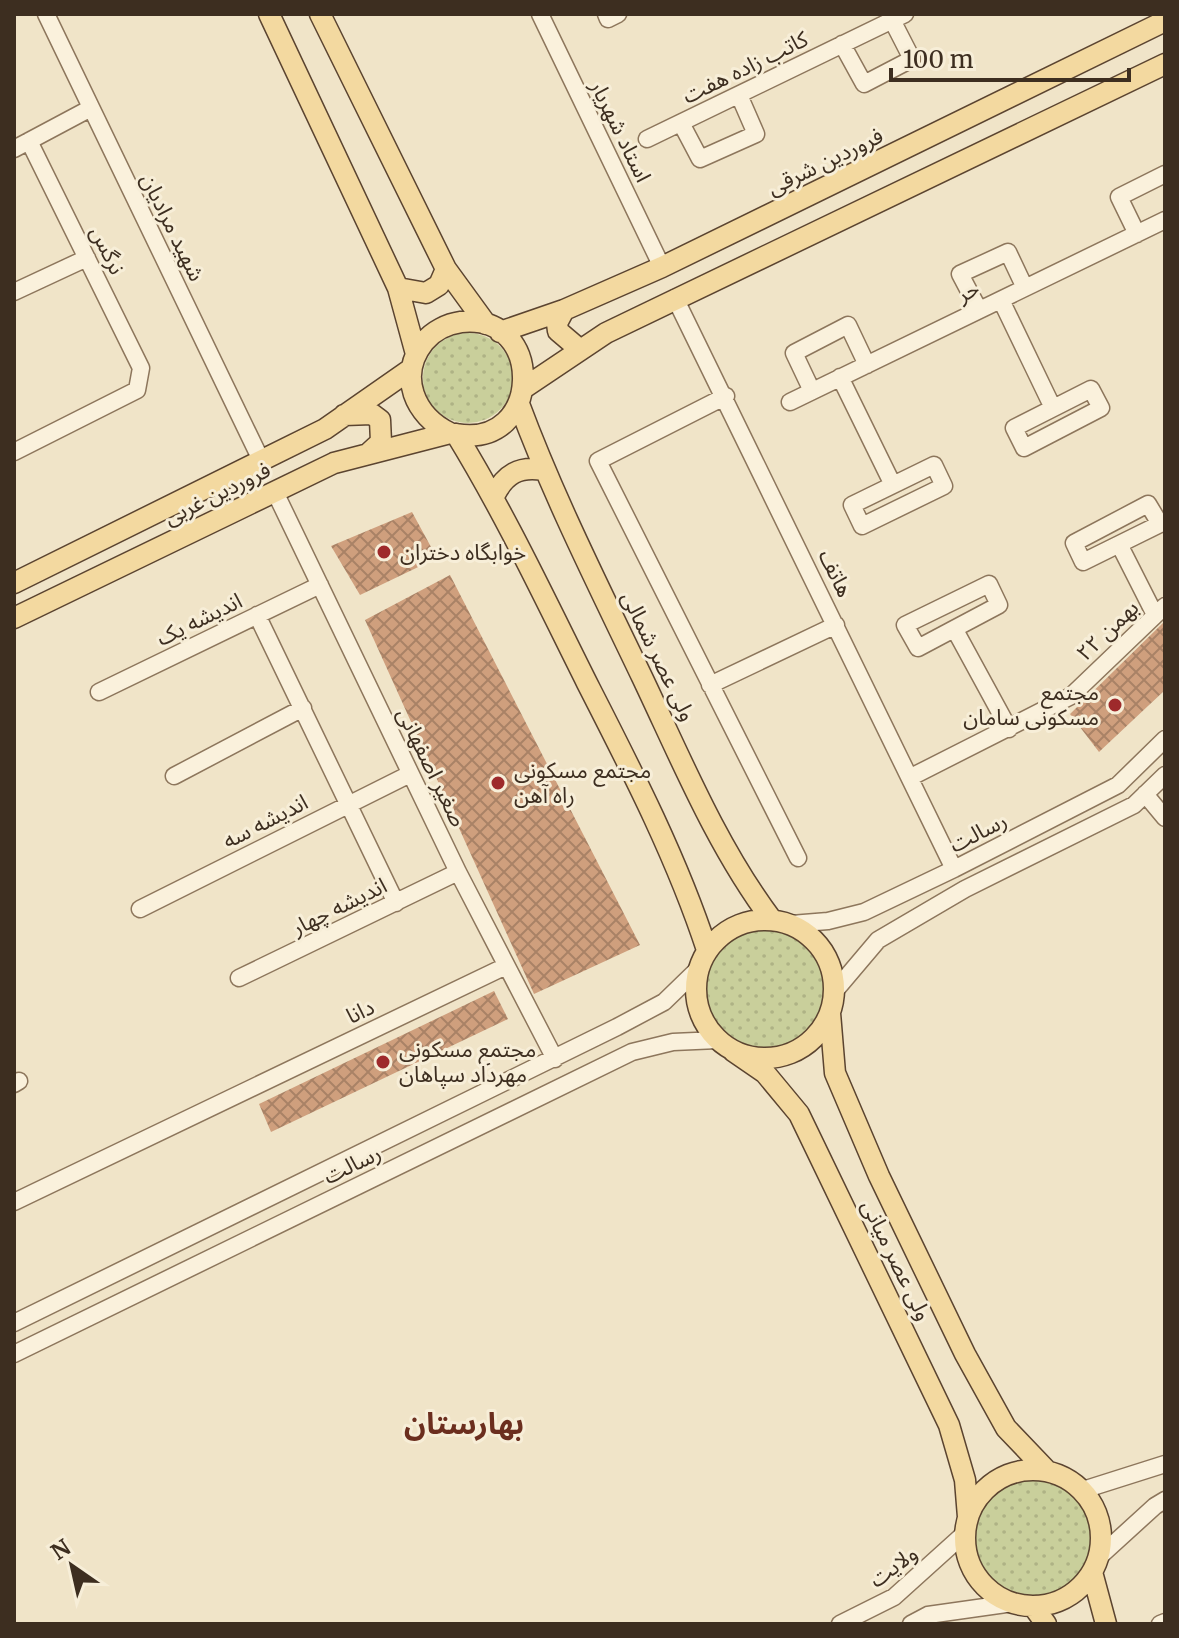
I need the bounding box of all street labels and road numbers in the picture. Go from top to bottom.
street label: کاتب زاده هفت [678,24,813,109]
street label: استاد شهریار [584,74,658,187]
street label: فروردین شرقی [762,121,888,201]
street label: شهید مرادیان [135,168,211,286]
street label: نرگس [84,221,132,279]
street label: حر [951,274,984,309]
street label: فروردین غربی [159,455,275,531]
street label: هاتف [813,544,859,602]
street label: اندیشه یک [151,586,247,652]
street label: ولی عصر شمالی [615,586,703,726]
street label: ۲۲ بهمن [1070,593,1144,667]
street label: صغیر اصفهانی [391,703,473,831]
street label: اندیشه سه [218,788,312,854]
street label: رسالت [945,806,1011,858]
street label: اندیشه چهار [286,871,392,942]
street label: دانا [341,992,379,1030]
street label: رسالت [319,1138,385,1190]
street label: ولی عصر میانی [856,1195,938,1325]
street label: ولایت [863,1539,923,1593]

